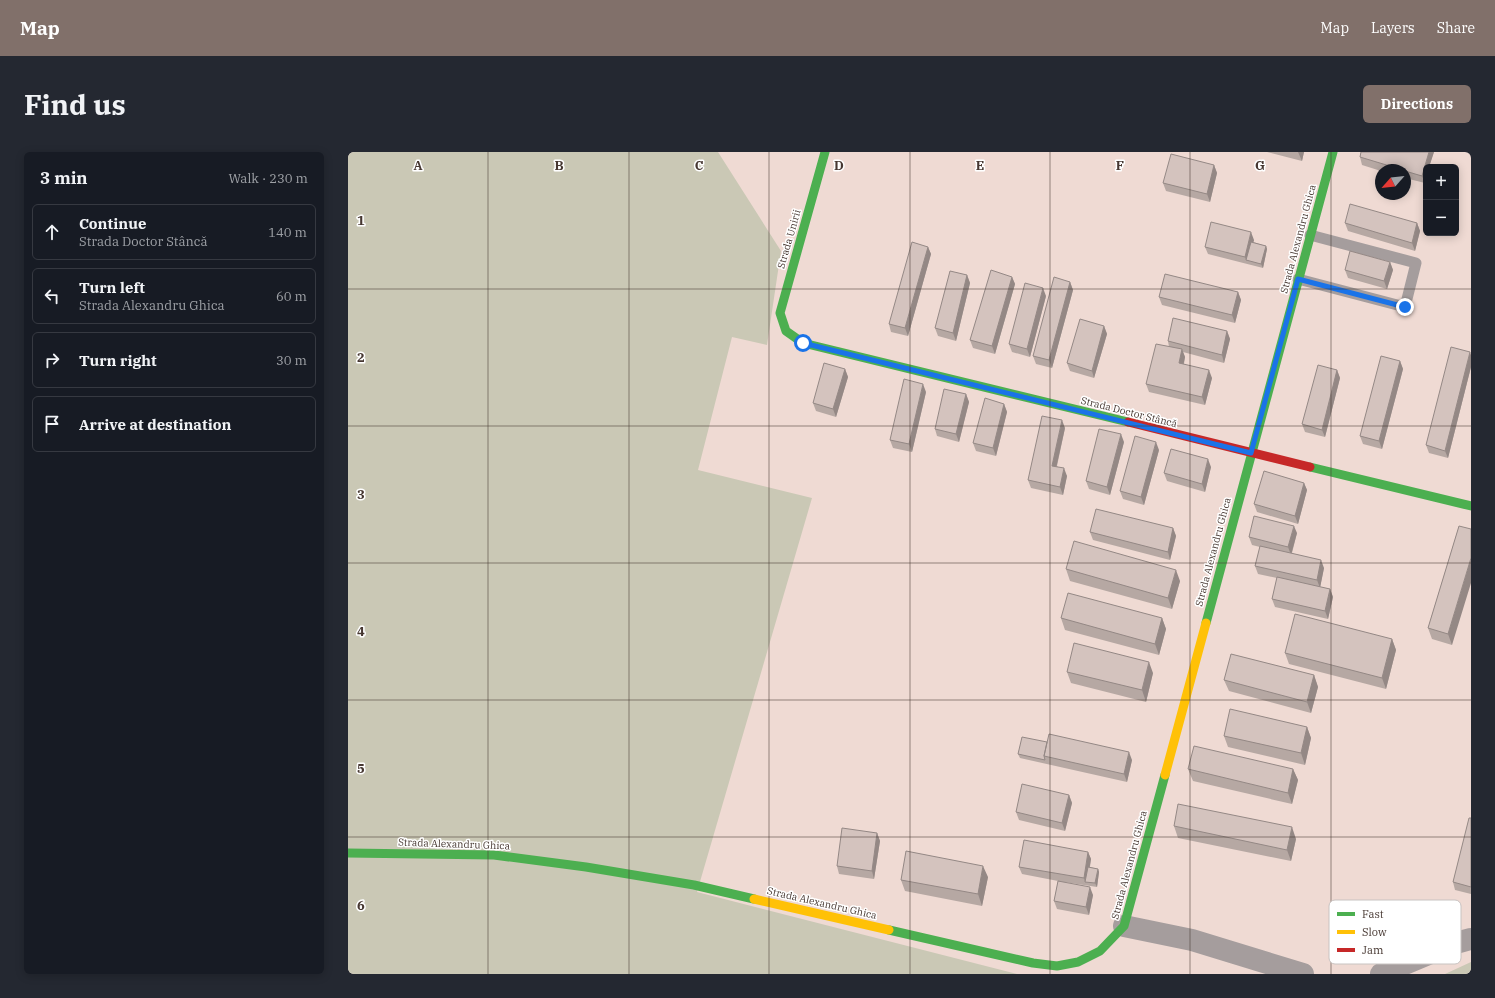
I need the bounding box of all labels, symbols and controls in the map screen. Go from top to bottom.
text: Map [20,16,60,40]
text: Map [1321,19,1349,37]
text: Layers [1371,19,1415,37]
text: Share [1437,19,1475,37]
button: Directions [1363,85,1471,123]
text: Find us [24,86,126,123]
text: A [413,157,423,174]
text: B [554,157,564,174]
text: C [695,157,704,174]
text: D [834,157,844,174]
text: E [976,157,984,174]
text: F [1116,157,1124,174]
text: G [1255,157,1265,174]
north arrow [1375,164,1411,200]
map controls [1423,164,1459,236]
button: + [1423,164,1459,200]
text: 3 min [40,167,88,189]
text: Walk · 230 m [229,170,308,187]
street label: Strada Alexandru Ghica [1277,183,1319,295]
button: − [1423,200,1459,236]
street label: Strada Unirii [774,208,804,270]
text: 1 [357,212,365,229]
text: Continue [79,214,146,233]
icon: ahead [41,221,63,243]
text: 140 m [268,224,307,241]
text: Strada Doctor Stâncă [79,233,208,250]
text: Turn left [79,278,145,297]
icon: left [41,285,63,307]
text: 60 m [276,288,307,305]
text: Strada Alexandru Ghica [79,297,225,314]
route end [1396,298,1414,316]
route start [794,334,812,352]
icon: right [41,349,63,371]
text: 2 [357,349,365,366]
text: Turn right [79,351,157,370]
text: 30 m [276,352,307,369]
street label: Strada Doctor Stâncă [1079,394,1179,430]
icon: arrive [41,413,63,435]
text: Arrive at destination [79,415,231,434]
text: 3 [357,486,365,503]
street label: Strada Alexandru Ghica [1192,496,1234,608]
text: 4 [357,623,365,640]
text: 5 [357,760,365,777]
street label: Strada Alexandru Ghica [1108,809,1150,921]
street label: Strada Alexandru Ghica [398,836,511,852]
street label: Strada Alexandru Ghica [766,884,879,922]
text: 6 [357,897,365,914]
legend [1329,900,1461,964]
text: Fast [1362,907,1384,921]
text: Slow [1362,925,1387,939]
text: Jam [1362,943,1384,957]

